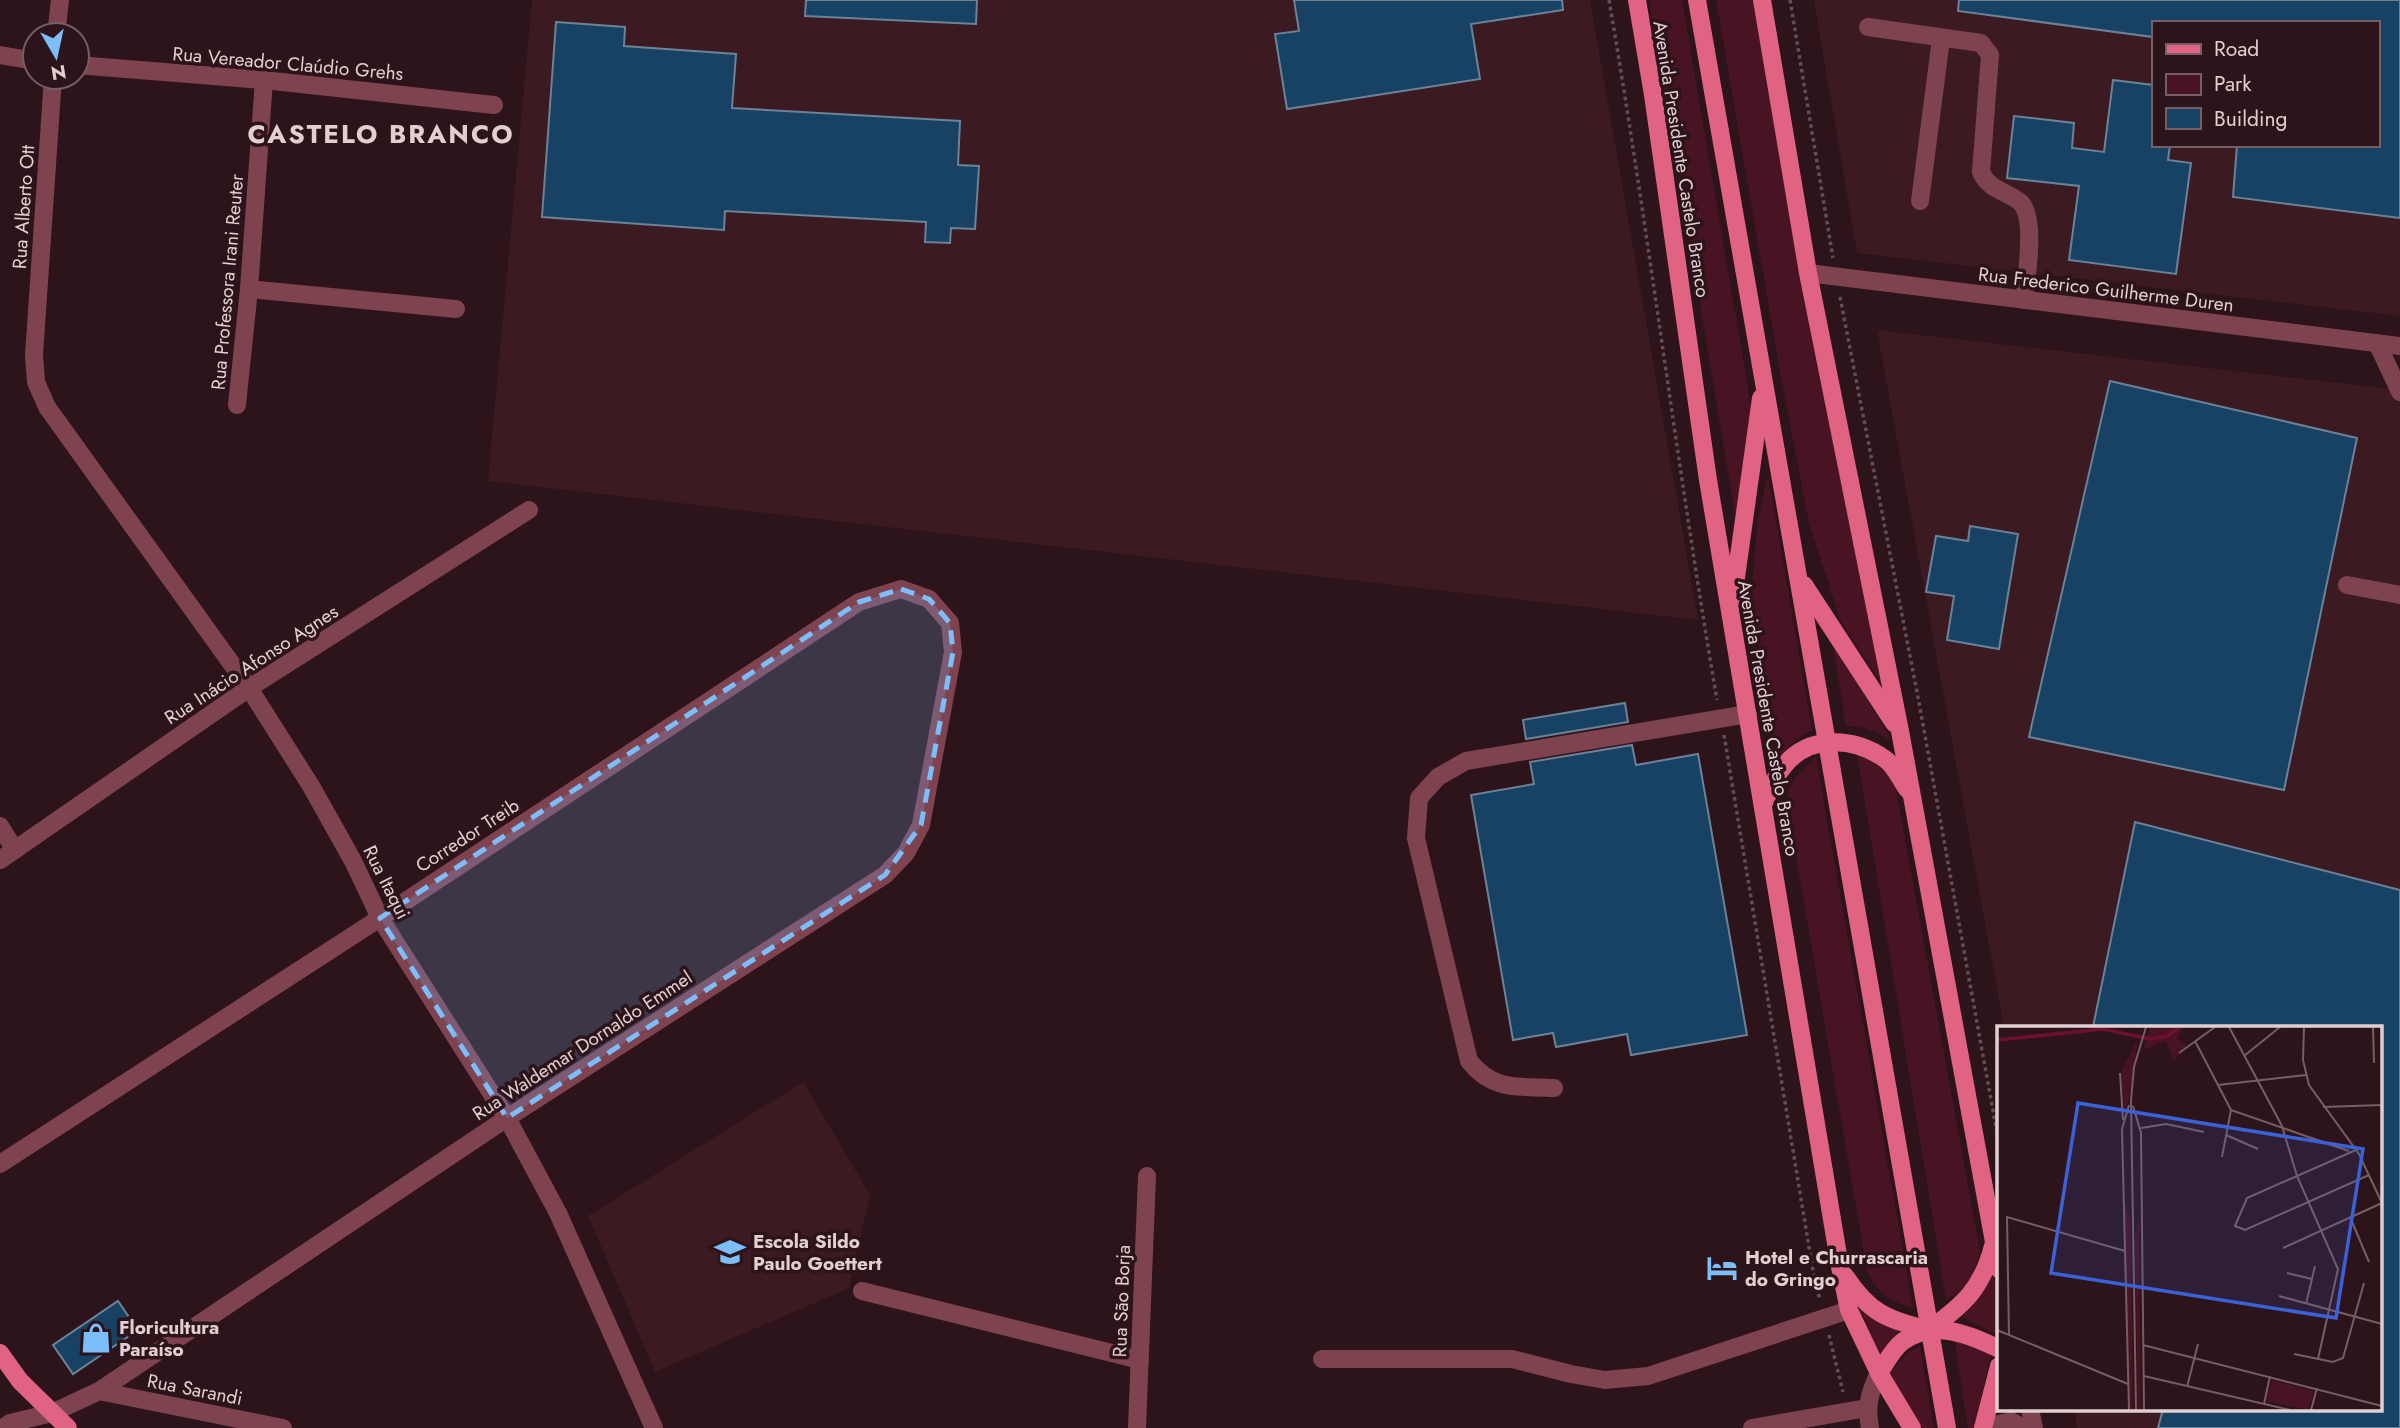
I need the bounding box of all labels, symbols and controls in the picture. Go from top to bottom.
street label: Avenida Presidente Castelo Branco [1646,19,1717,299]
north arrow [21,21,91,91]
legend [2152,21,2379,147]
text: Road [2214,34,2259,64]
street label: Rua Vereador Claúdio Grehs [171,40,405,87]
text: N [49,58,68,87]
text: Park [2214,69,2252,99]
text: Building [2214,104,2287,134]
district label: CASTELO BRANCO [248,115,514,153]
street label: Rua Alberto Ott [6,144,41,270]
street label: Rua Professora Irani Reuter [205,173,250,391]
street label: Rua Frederico Guilherme Duren [1977,260,2235,319]
street label: Avenida Presidente Castelo Branco [1731,578,1806,858]
street label: Rua Inácio Afonso Agnes [159,598,344,731]
street label: Corredor Treib [410,792,524,879]
street label: Rua Itaqui [356,841,417,924]
street label: Rua Waldemar Dornaldo Emmel [467,964,697,1127]
inset map [1997,1026,2382,1410]
place label: Escola Sildo Paulo Goettert [753,1228,882,1277]
school or university icon: Escola Sildo Paulo Goettert [713,1235,747,1269]
street label: Rua São Borja [1106,1244,1137,1358]
place label: Hotel e Churrascaria do Gringo [1745,1244,1928,1293]
hotel icon: Hotel e Churrascaria do Gringo [1705,1251,1739,1285]
place label: Floricultura Paraíso [119,1314,219,1363]
shop icon: Floricultura Paraíso [79,1321,113,1355]
street label: Rua Sarandi [145,1367,245,1412]

